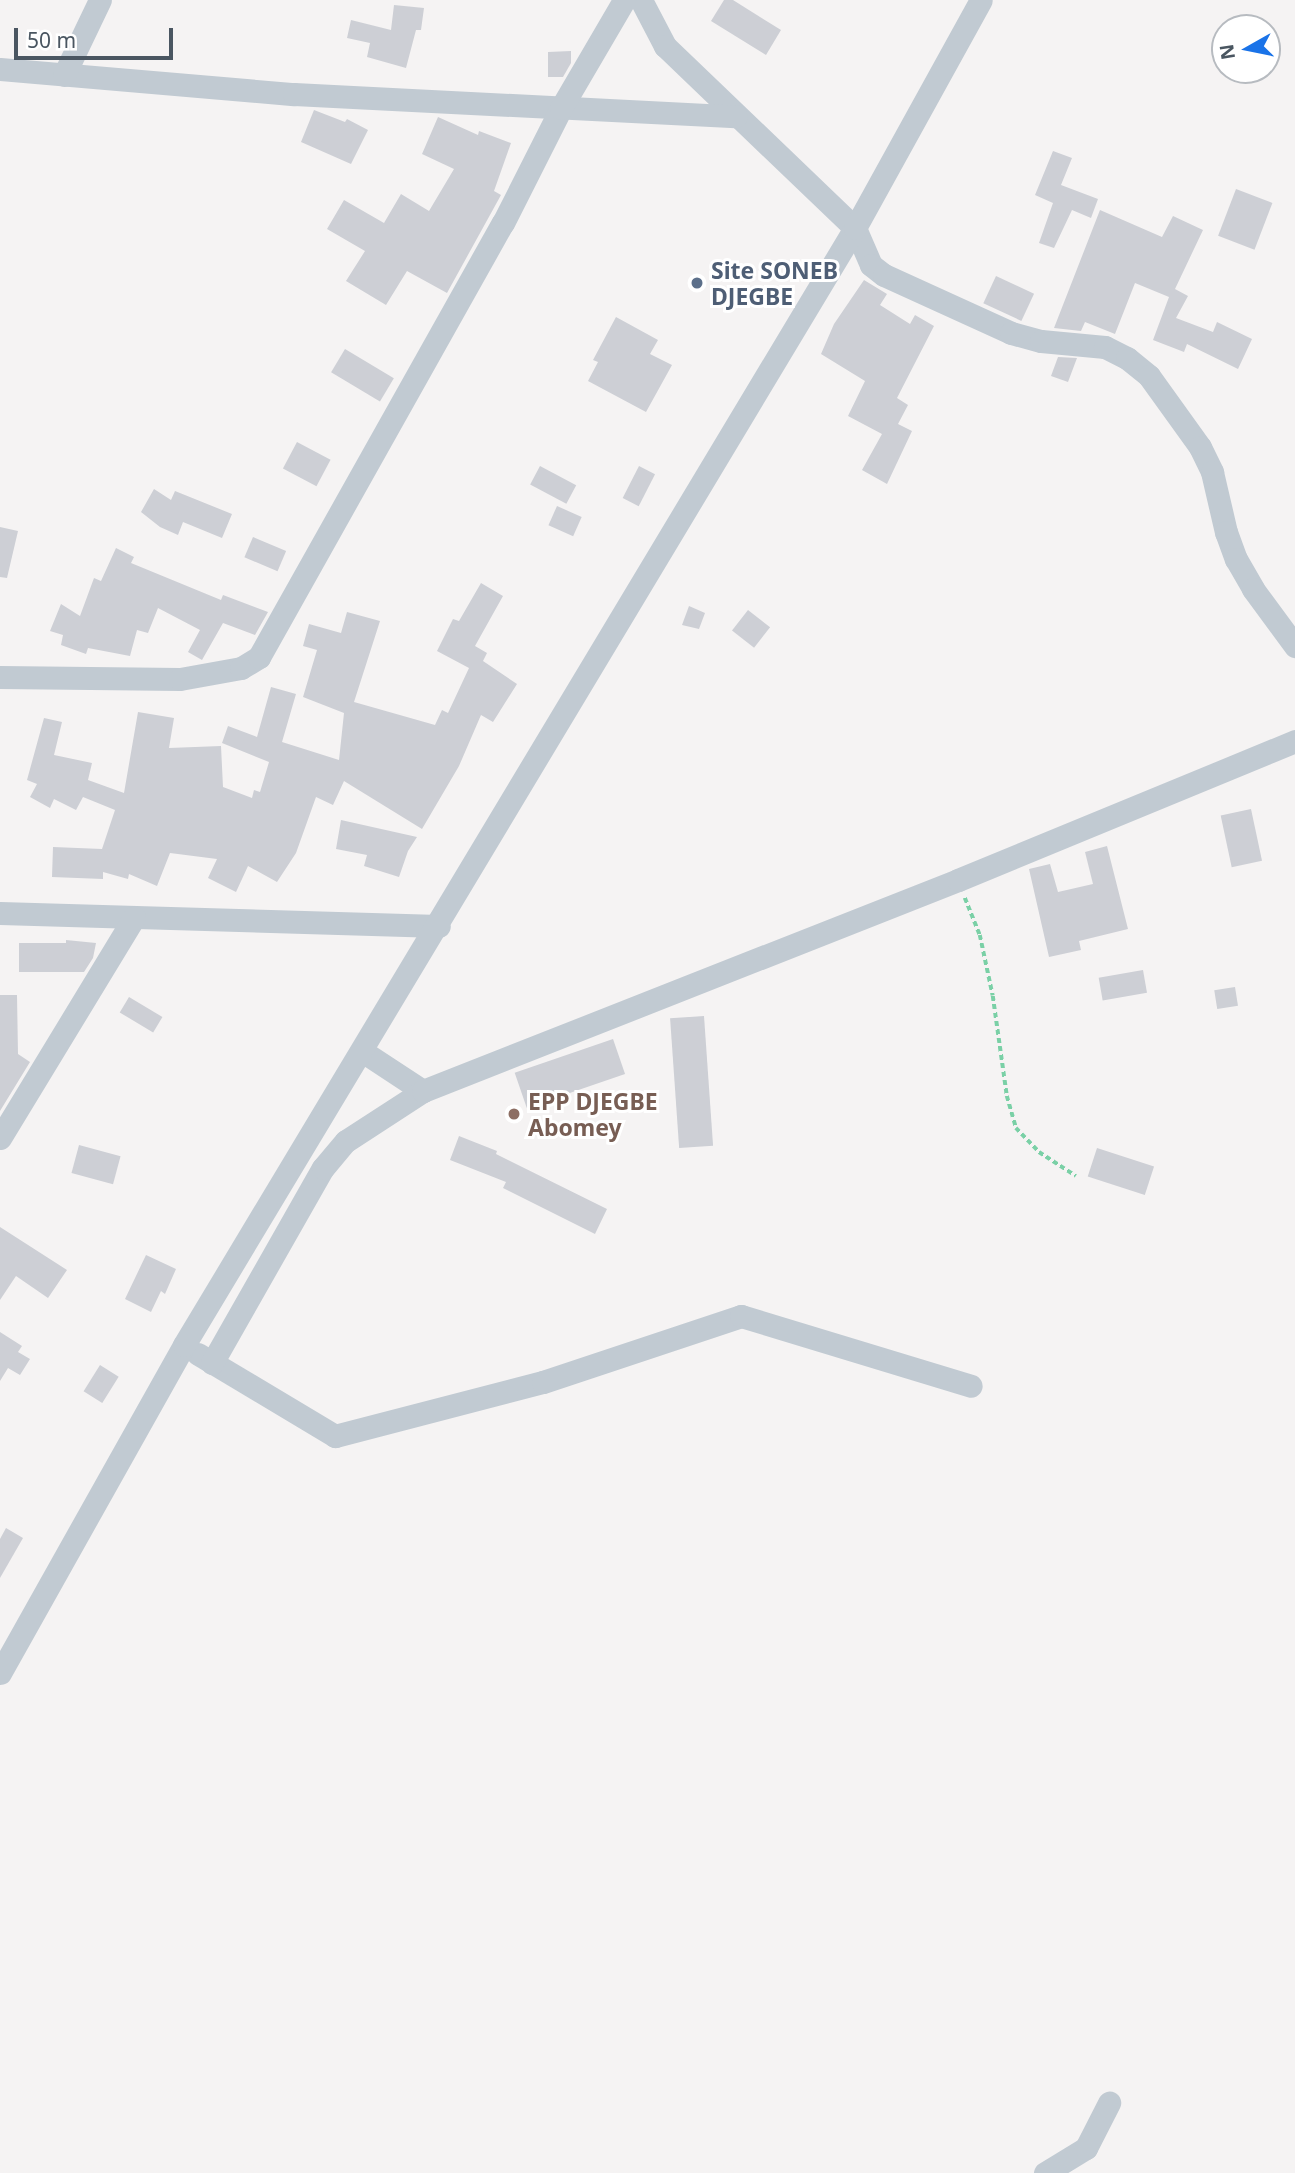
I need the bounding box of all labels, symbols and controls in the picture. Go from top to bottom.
scale bar [18,14,177,58]
north arrow [1211,14,1281,84]
text: 50 m [27,26,76,54]
text: N [1213,42,1241,62]
place label: Site SONEB DJEGBE [711,256,838,310]
marker: Site SONEB DJEGBE [689,275,705,291]
place label: EPP DJEGBE Abomey [528,1087,658,1141]
marker: EPP DJEGBE Abomey [506,1106,522,1122]

